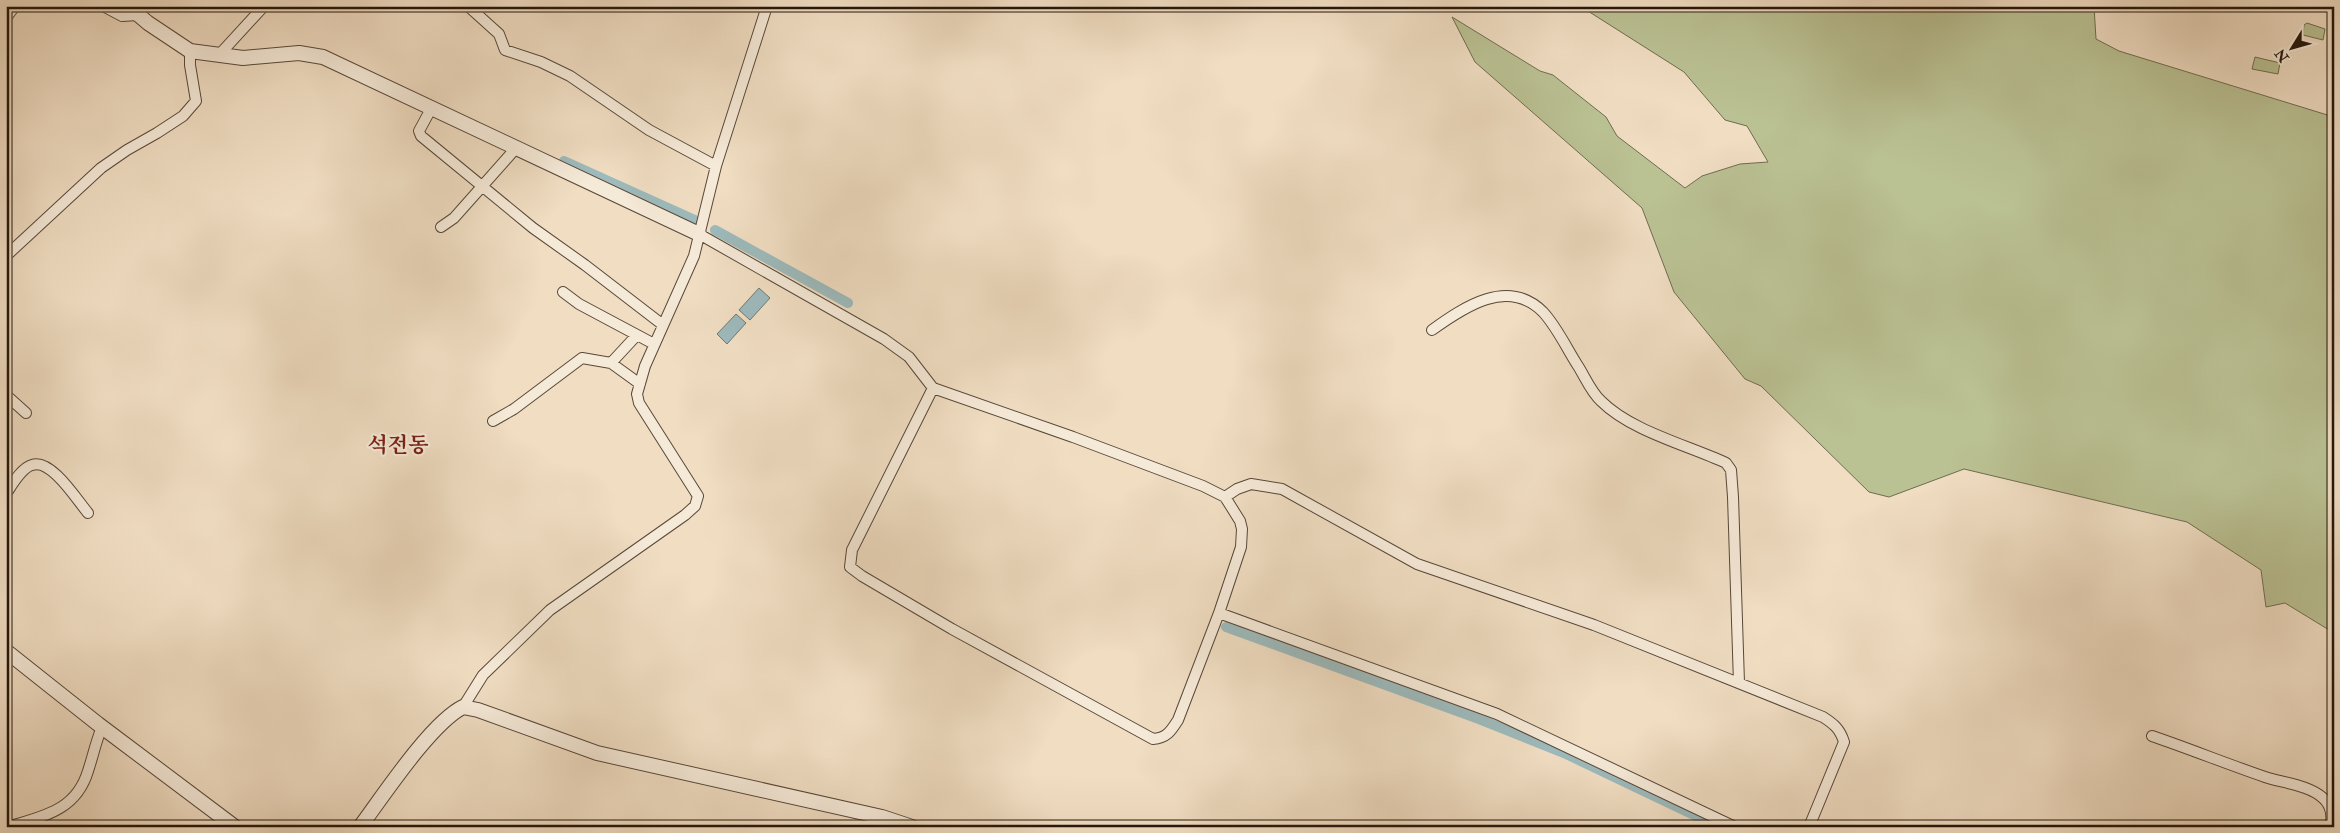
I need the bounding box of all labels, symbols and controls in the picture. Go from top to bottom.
north arrow [2268,22,2318,72]
text: N [2271,45,2293,66]
district label: 석전동 [368,432,428,459]

